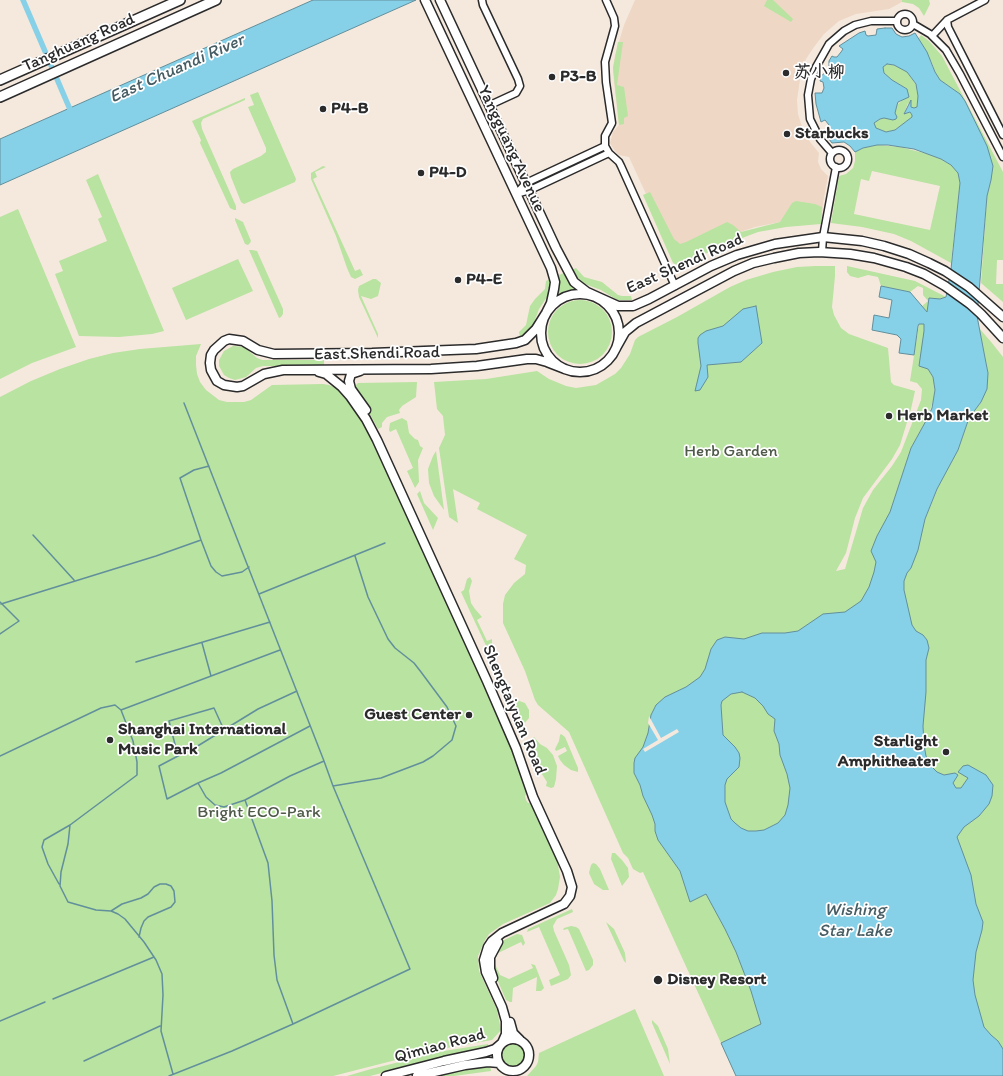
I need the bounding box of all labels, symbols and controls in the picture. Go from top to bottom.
street label: Tanghuang Road [20,9,138,77]
water label: East Chuandi River [106,30,248,108]
place label: 苏小柳 [794,63,845,83]
place label: P3-B [560,67,597,87]
marker: 苏小柳 [781,68,791,78]
marker: P3-B [547,72,557,82]
street label: Yangguang Avenue [473,82,549,216]
place label: P4-B [331,99,368,119]
marker: P4-B [318,104,328,114]
place label: Starbucks [795,124,869,144]
marker: Starbucks [782,129,792,139]
place label: P4-D [429,163,467,183]
marker: P4-D [416,168,426,178]
street label: East Shendi Road [623,229,747,299]
place label: P4-E [466,270,502,290]
marker: P4-E [453,275,463,285]
street label: East Shendi Road [314,343,440,365]
place label: Herb Market [897,406,988,426]
marker: Herb Market [884,411,894,421]
park label: Herb Garden [684,442,778,462]
street label: Shengtaiyuan Road [477,642,551,778]
place label: Guest Center [364,705,461,725]
marker: Guest Center [464,710,474,720]
place label: Shanghai International Music Park [118,720,286,760]
place label: Starlight Amphitheater [838,732,938,772]
marker: Shanghai International Music Park [105,735,115,745]
marker: Starlight Amphitheater [941,747,951,757]
park label: Bright ECO-Park [197,803,321,823]
water label: Wishing Star Lake [818,899,892,942]
place label: Disney Resort [667,970,766,990]
marker: Disney Resort [652,974,664,986]
street label: Qimiao Road [392,1024,488,1068]

